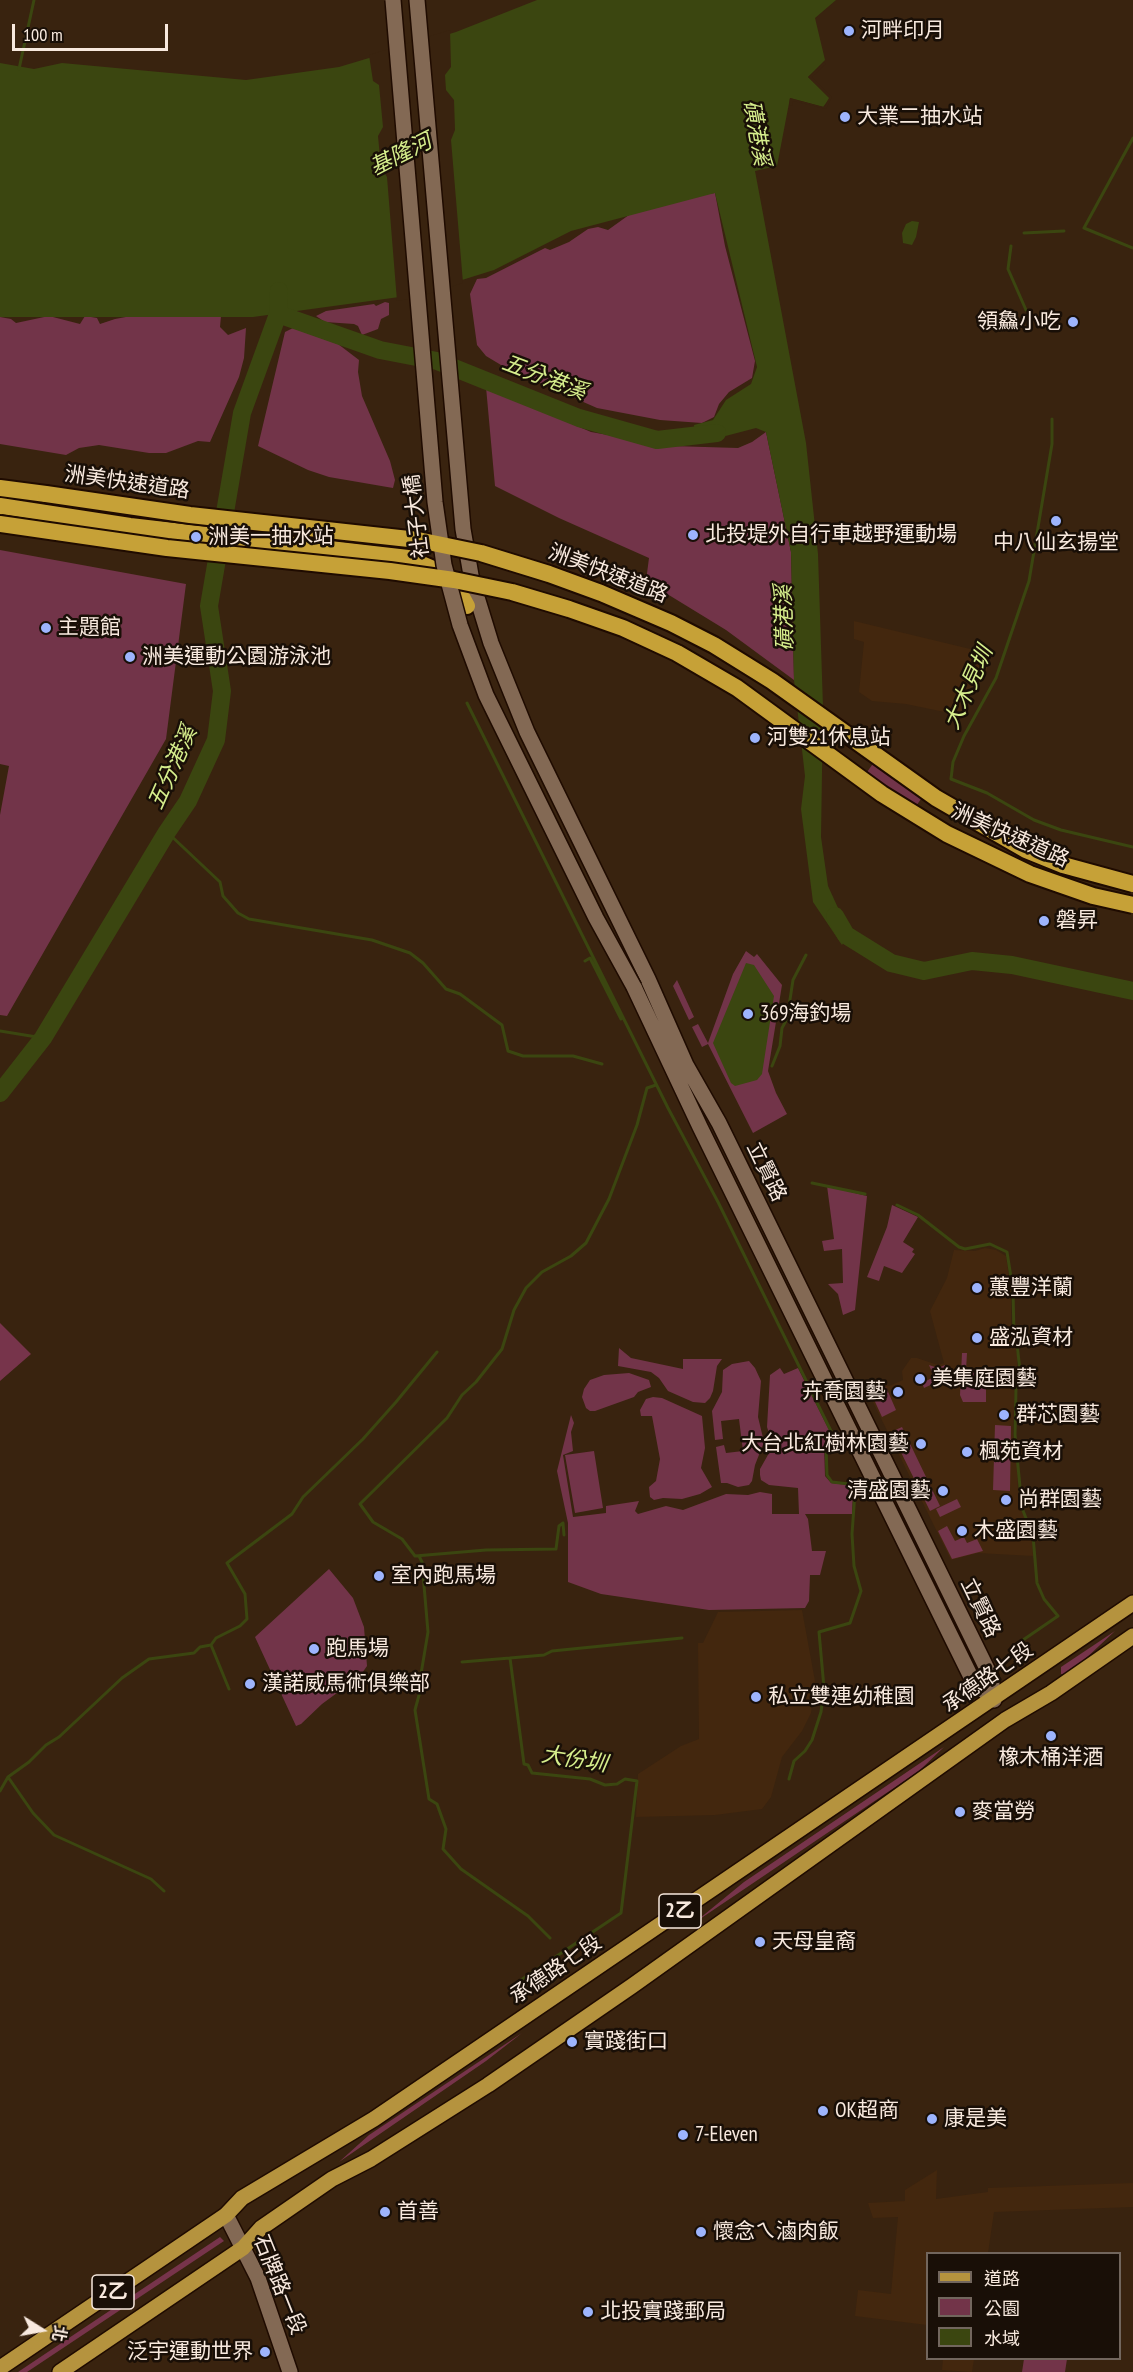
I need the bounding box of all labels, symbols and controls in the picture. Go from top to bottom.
scale bar [15,12,171,50]
place label: 河畔印月 [861,18,945,44]
text: 100 m [23,23,63,46]
marker: 河畔印月 [842,24,856,38]
water label: 磺港溪 [737,98,775,168]
place label: 大業二抽水站 [857,104,983,130]
marker: 大業二抽水站 [838,110,852,124]
water label: 基隆河 [366,128,436,182]
place label: 領鱻小吃 [977,309,1061,335]
marker: 領鱻小吃 [1066,315,1080,329]
water label: 五分港溪 [498,350,590,406]
street label: 洲美快速道路 [63,462,191,504]
street label: 社子大橋 [399,473,435,559]
marker: 中八仙玄揚堂 [1049,514,1063,528]
place label: 北投堤外自行車越野運動場 [705,522,957,548]
place label: 洲美一抽水站 [208,524,334,550]
marker: 北投堤外自行車越野運動場 [686,528,700,542]
marker: 洲美一抽水站 [189,530,203,544]
place label: 中八仙玄揚堂 [993,530,1119,556]
street label: 洲美快速道路 [545,540,671,608]
water label: 磺港溪 [771,585,799,651]
place label: 主題館 [58,615,121,641]
marker: 主題館 [39,621,53,635]
water label: 大木見圳 [939,642,999,734]
place label: 洲美運動公園游泳池 [142,644,331,670]
marker: 洲美運動公園游泳池 [123,650,137,664]
water label: 五分港溪 [143,722,203,814]
place label: 河雙21休息站 [767,725,891,751]
marker: 河雙21休息站 [748,731,762,745]
street label: 洲美快速道路 [947,799,1073,873]
place label: 磐昇 [1056,908,1098,934]
marker: 磐昇 [1037,914,1051,928]
place label: 369海釣場 [760,1001,851,1027]
marker: 369海釣場 [741,1007,755,1021]
street label: 立賢路 [741,1138,791,1206]
place label: 蕙豐洋蘭 [989,1275,1073,1301]
marker: 蕙豐洋蘭 [970,1281,984,1295]
place label: 盛泓資材 [989,1325,1073,1351]
marker: 盛泓資材 [970,1331,984,1345]
place label: 美集庭園藝 [932,1366,1037,1392]
marker: 美集庭園藝 [913,1372,927,1386]
place label: 卉喬園藝 [802,1379,886,1405]
marker: 卉喬園藝 [891,1385,905,1399]
place label: 群芯園藝 [1016,1402,1100,1428]
marker: 群芯園藝 [997,1408,1011,1422]
place label: 大台北紅樹林園藝 [741,1431,909,1457]
marker: 大台北紅樹林園藝 [914,1437,928,1451]
place label: 楓苑資材 [979,1439,1063,1465]
marker: 楓苑資材 [960,1445,974,1459]
place label: 清盛園藝 [847,1478,931,1504]
marker: 清盛園藝 [936,1484,950,1498]
place label: 尚群園藝 [1018,1487,1102,1513]
marker: 尚群園藝 [999,1493,1013,1507]
place label: 木盛園藝 [974,1518,1058,1544]
marker: 木盛園藝 [955,1524,969,1538]
place label: 室內跑馬場 [391,1563,496,1589]
marker: 室內跑馬場 [372,1569,386,1583]
street label: 立賢路 [955,1574,1005,1642]
place label: 跑馬場 [326,1636,389,1662]
street label: 承德路七段 [938,1638,1038,1718]
marker: 跑馬場 [307,1642,321,1656]
place label: 漢諾威馬術俱樂部 [262,1671,430,1697]
marker: 漢諾威馬術俱樂部 [243,1677,257,1691]
place label: 私立雙連幼稚園 [768,1684,915,1710]
marker: 私立雙連幼稚園 [749,1690,763,1704]
marker: 橡木桶洋酒 [1044,1729,1058,1743]
water label: 大份圳 [539,1742,609,1778]
place label: 橡木桶洋酒 [999,1745,1103,1771]
place label: 麥當勞 [972,1799,1035,1825]
marker: 麥當勞 [953,1805,967,1819]
road number: 2乙 [659,1894,701,1928]
place label: 天母皇裔 [772,1929,856,1955]
street label: 承德路七段 [505,1930,607,2010]
marker: 天母皇裔 [753,1935,767,1949]
place label: 實踐街口 [584,2029,668,2055]
marker: 實踐街口 [565,2035,579,2049]
place label: OK超商 [835,2098,899,2124]
marker: OK超商 [816,2104,830,2118]
place label: 康是美 [944,2106,1007,2132]
marker: 康是美 [925,2112,939,2126]
place label: 7-Eleven [695,2122,758,2148]
marker: 7-Eleven [676,2128,690,2142]
place label: 首善 [397,2199,439,2225]
marker: 首善 [378,2205,392,2219]
place label: 懷念ㄟ滷肉飯 [713,2219,839,2245]
marker: 懷念ㄟ滷肉飯 [694,2225,708,2239]
street label: 石牌路一段 [248,2232,310,2338]
legend [926,2252,1121,2360]
text: 道路 [984,2267,1020,2290]
road number: 2乙 [92,2275,134,2309]
text: 公園 [984,2297,1020,2320]
place label: 北投實踐郵局 [600,2299,726,2325]
north arrow [12,2300,72,2360]
marker: 北投實踐郵局 [581,2305,595,2319]
text: 北 [48,2324,71,2343]
text: 水域 [984,2327,1020,2350]
place label: 泛宇運動世界 [127,2339,253,2365]
marker: 泛宇運動世界 [258,2345,272,2359]

